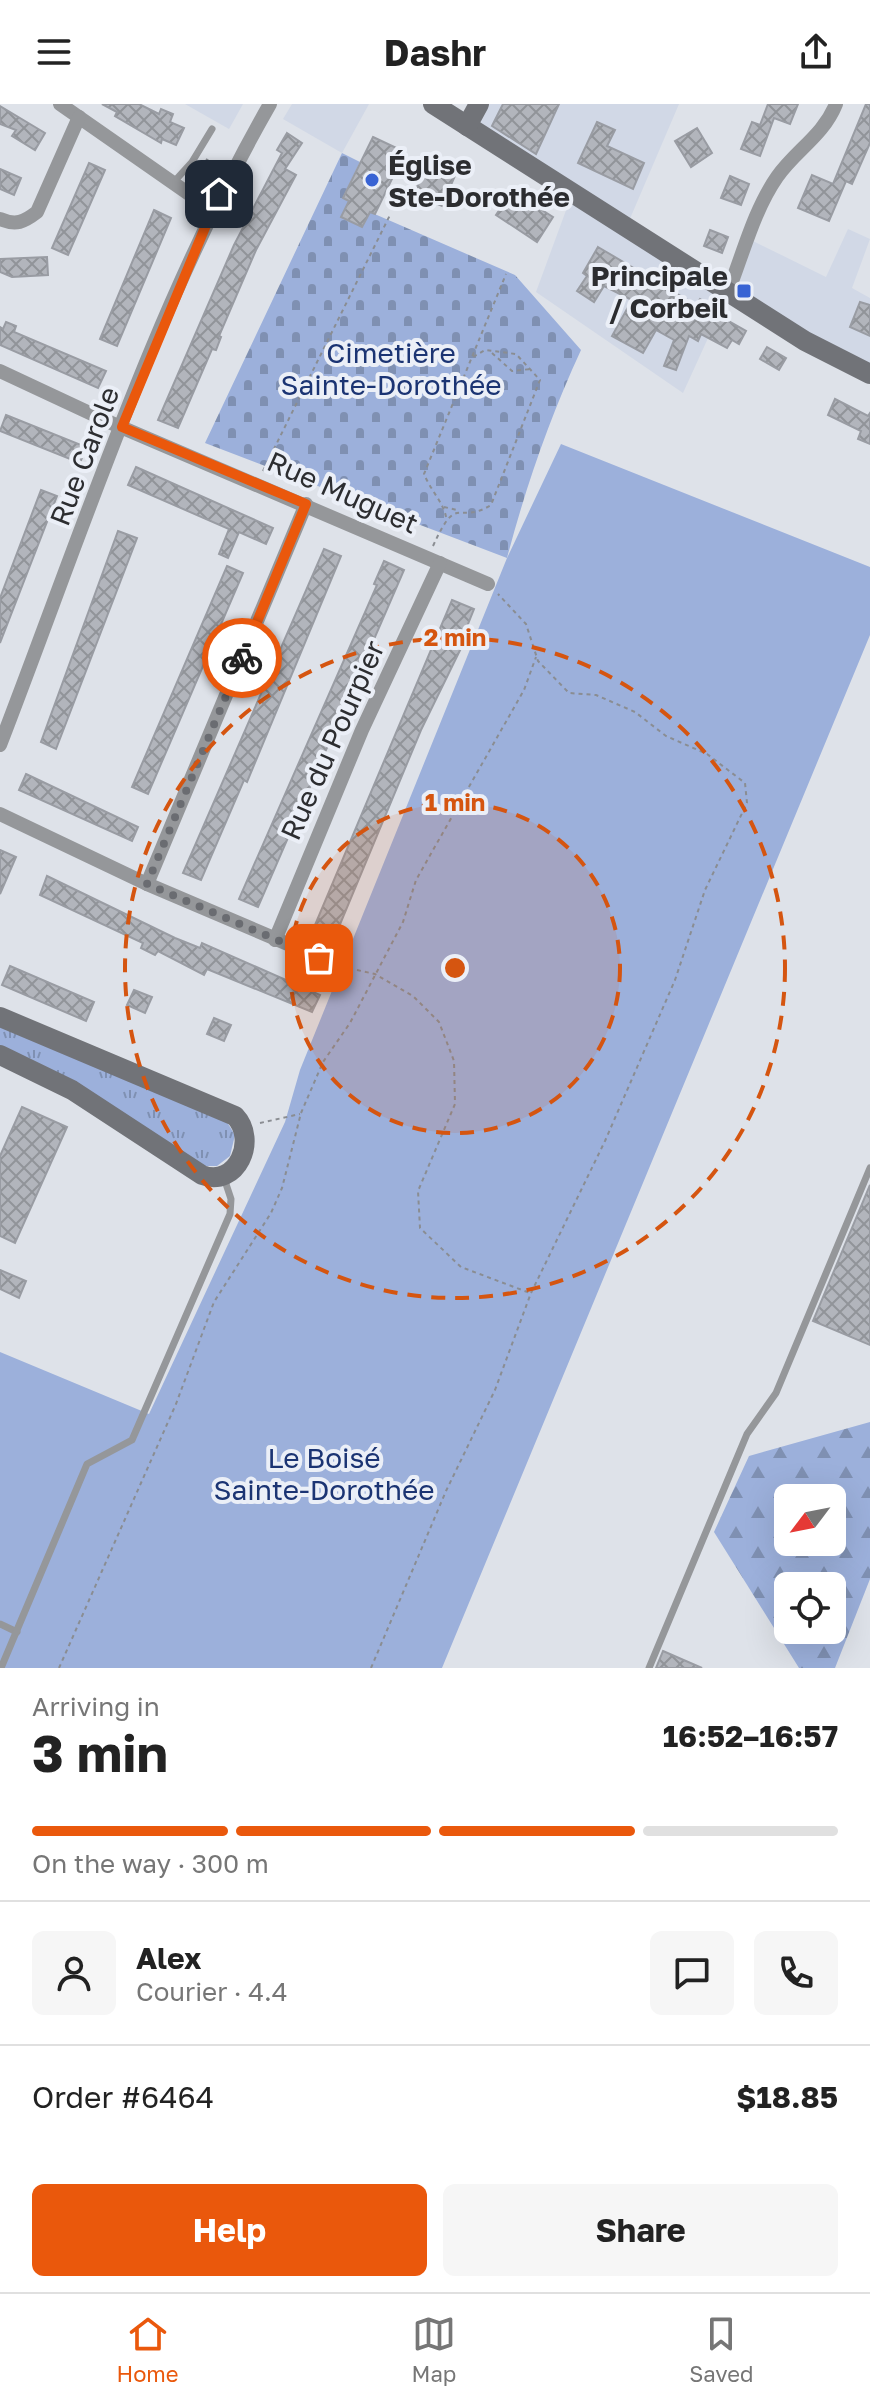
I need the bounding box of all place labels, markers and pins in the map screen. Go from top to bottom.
place label: Église Ste-Dorothée [388,148,570,213]
pin [185,160,253,228]
marker: Église Ste-Dorothée [363,171,381,189]
place label: Principale / Corbeil [591,259,728,324]
marker: Principale / Corbeil [735,282,753,300]
pin [285,924,353,992]
centre of rings [441,954,469,982]

